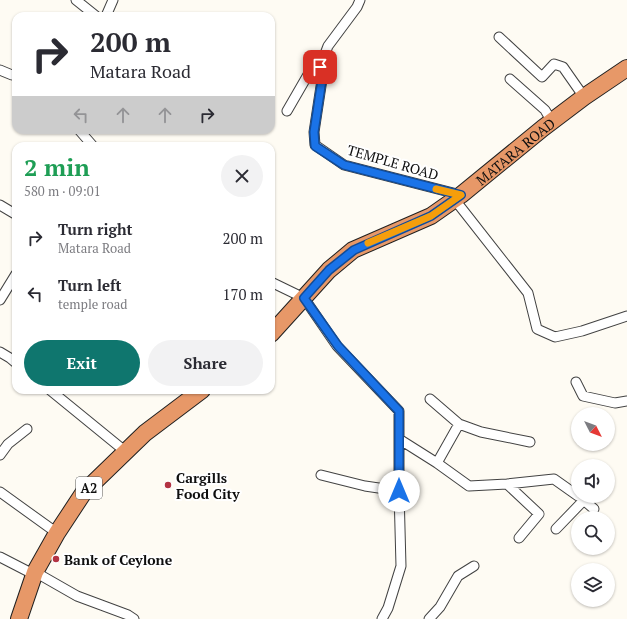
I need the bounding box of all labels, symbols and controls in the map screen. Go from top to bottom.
text: 200 m [90,23,171,60]
icon: right [24,28,76,80]
pin [303,50,337,84]
icon: arrive [309,56,331,78]
text: Matara Road [90,59,191,83]
icon: left [70,104,92,126]
icon: ahead [112,104,134,126]
icon: ahead [154,104,176,126]
icon: right [196,104,218,126]
street label: MATARA ROAD [471,113,559,189]
street label: TEMPLE ROAD [345,140,441,184]
text: 2 min [24,151,90,183]
button: close [221,155,263,197]
text: 580 m · 09:01 [24,182,101,200]
text: Turn right [58,219,133,239]
icon: right [24,227,46,249]
text: 200 m [222,228,263,248]
text: Matara Road [58,239,131,257]
text: Turn left [58,275,122,295]
icon: left [24,283,46,305]
text: 170 m [222,284,263,304]
text: temple road [58,295,128,313]
button: Exit [24,340,140,386]
button: Share [148,340,263,386]
north arrow [571,407,615,451]
map controls [571,407,615,607]
button: sound [571,459,615,503]
place label: Cargills Food City [176,468,240,503]
position arrow [378,470,420,512]
road number: A2 [76,477,102,499]
marker: Cargills Food City [163,480,173,490]
button: search [571,511,615,555]
place label: Bank of Ceylone [64,550,173,569]
marker: Bank of Ceylone [51,554,61,564]
button: layers [571,563,615,607]

